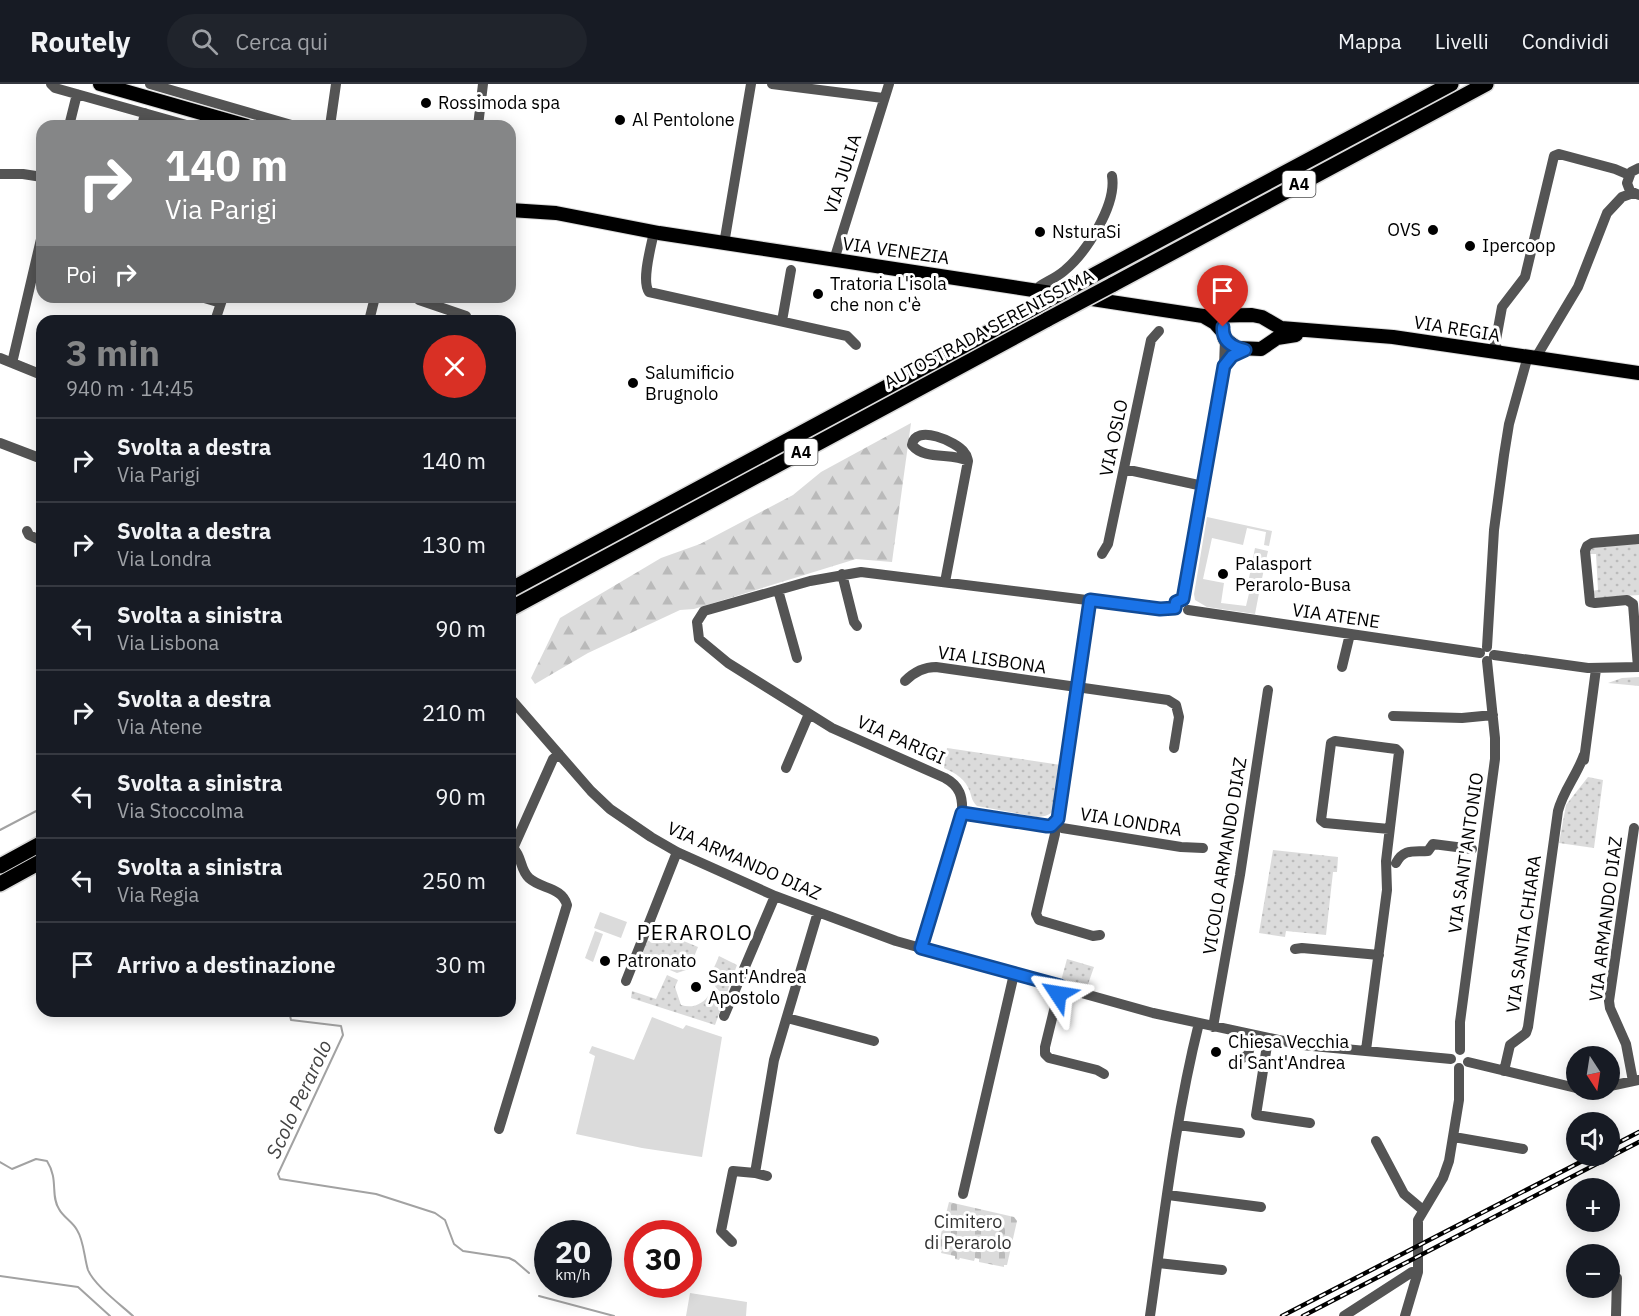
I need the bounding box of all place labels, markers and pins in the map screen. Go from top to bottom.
place label: Rossimoda spa [438,91,561,114]
marker: Rossimoda spa [419,96,433,110]
place label: Al Pentolone [632,108,735,131]
marker: Al Pentolone [613,113,627,127]
place label: OVS [1387,218,1421,241]
place label: NsturaSi [1052,220,1121,243]
marker: OVS [1426,223,1440,237]
marker: NsturaSi [1033,225,1047,239]
place label: Ipercoop [1482,234,1556,257]
marker: Ipercoop [1463,239,1477,253]
pin [1197,265,1248,327]
place label: Tratoria L'isola che non c'è [830,272,947,316]
marker: Tratoria L'isola che non c'è [811,287,825,301]
place label: Salumificio Brugnolo [645,361,734,405]
marker: Salumificio Brugnolo [626,376,640,390]
place label: Palasport Perarolo-Busa [1235,552,1351,596]
marker: Palasport Perarolo-Busa [1216,567,1230,581]
place label: Patronato [617,949,696,972]
marker: Patronato [598,954,612,968]
place label: Sant'Andrea Apostolo [708,965,807,1009]
marker: Sant'Andrea Apostolo [689,980,703,994]
place label: Chiesa Vecchia di Sant'Andrea [1228,1030,1349,1074]
marker: Chiesa Vecchia di Sant'Andrea [1209,1045,1223,1059]

